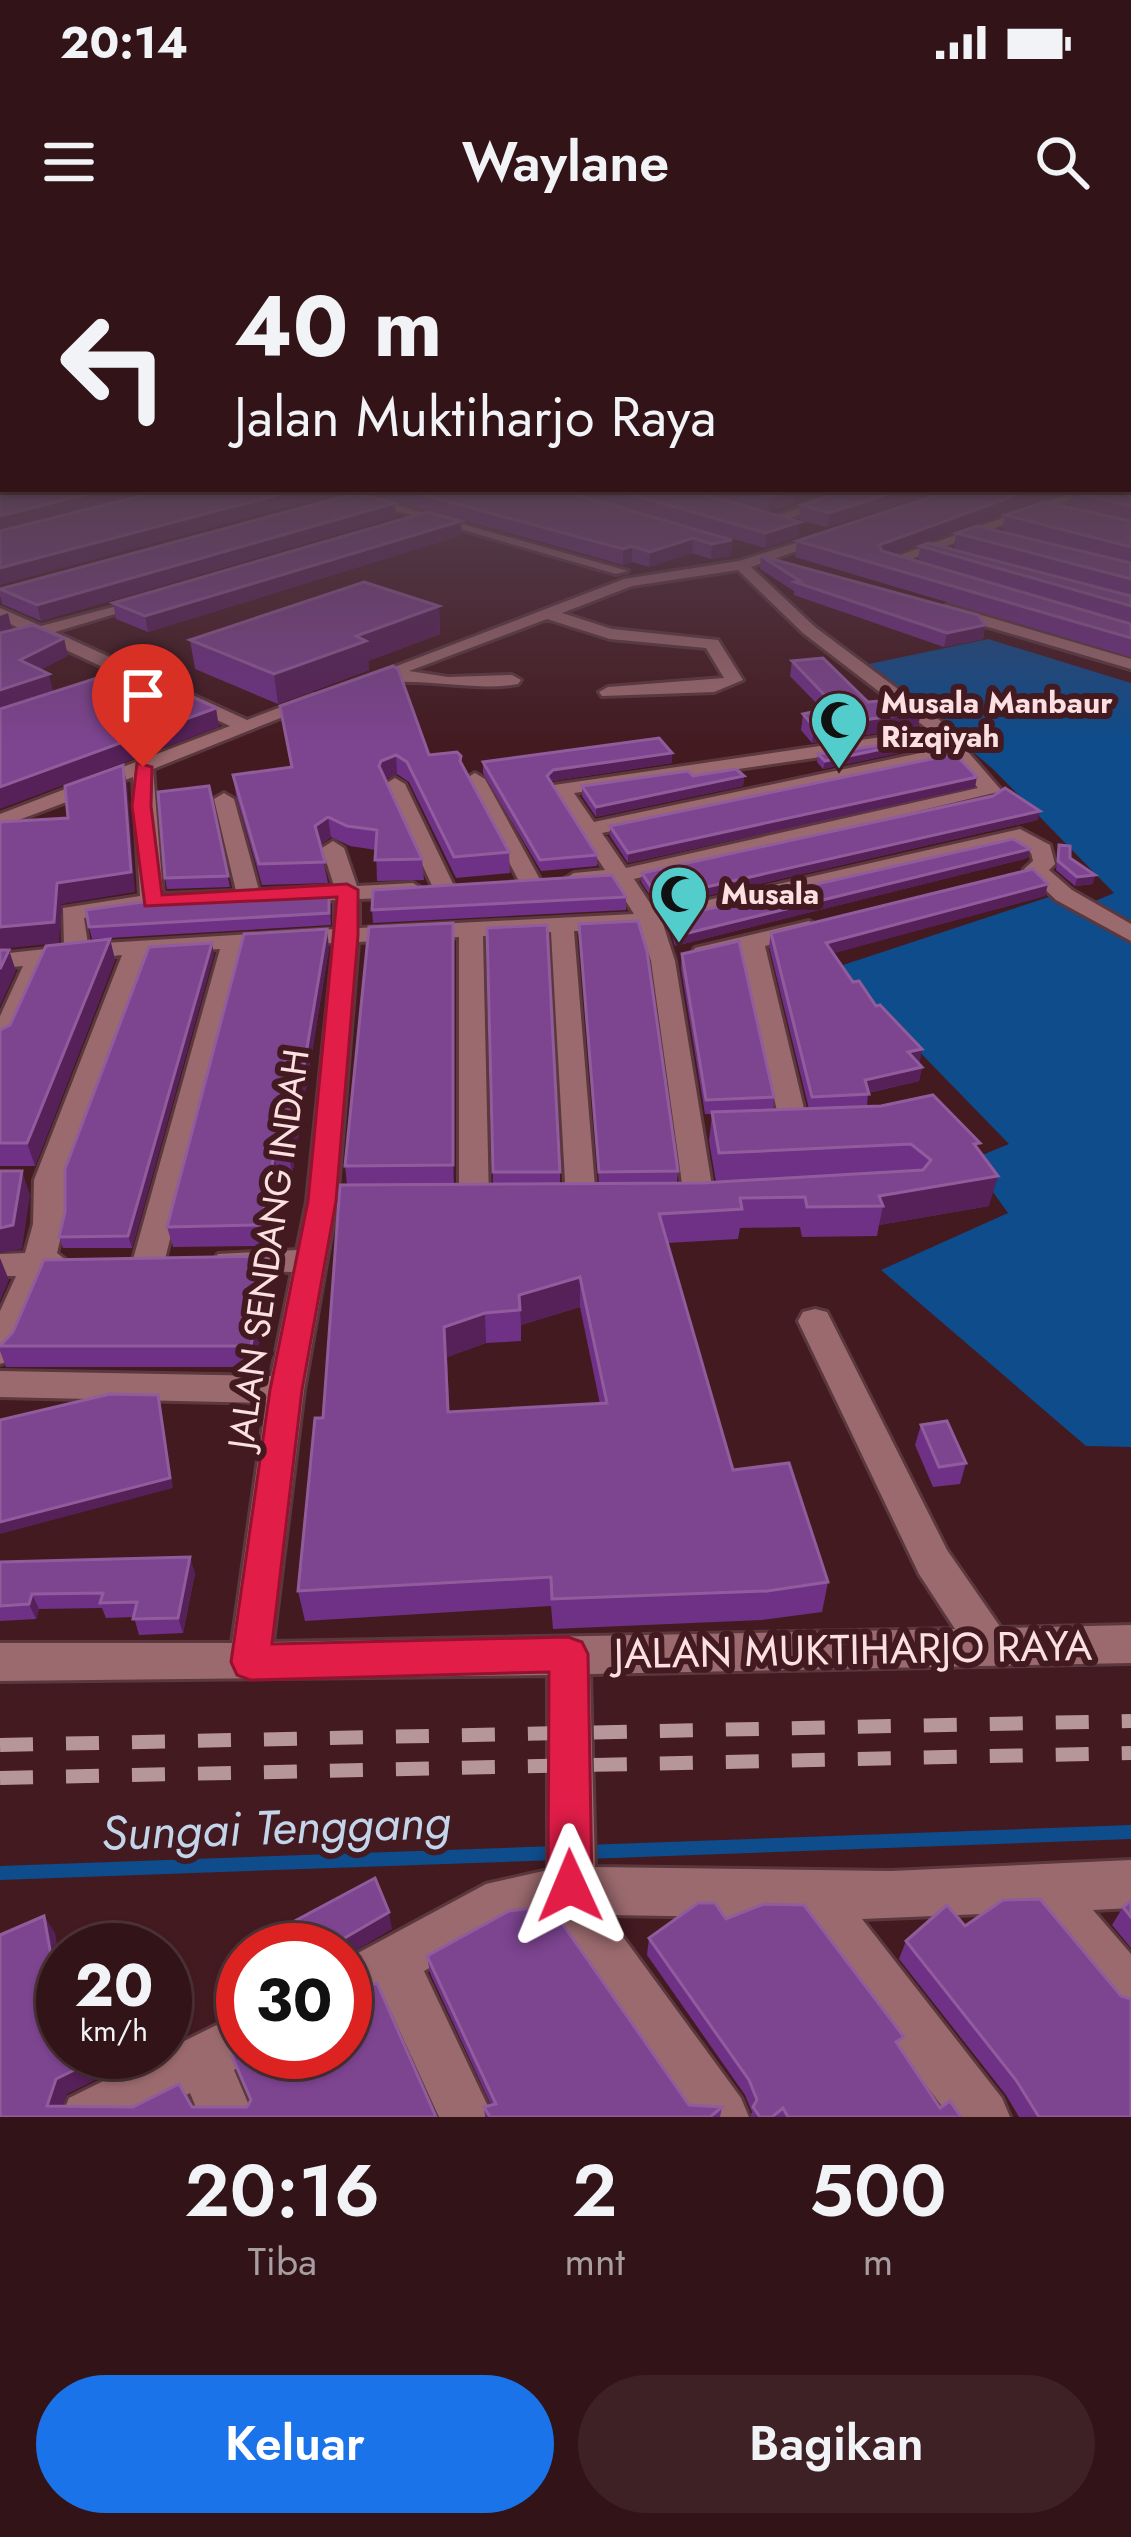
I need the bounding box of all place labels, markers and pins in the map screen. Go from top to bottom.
pin [92,644,194,767]
place label: Musala Manbaur Rizqiyah [881,681,1113,758]
mosque icon: Musala Manbaur Rizqiyah [808,689,870,771]
mosque icon: Musala [648,863,710,945]
place label: Musala [721,872,819,915]

